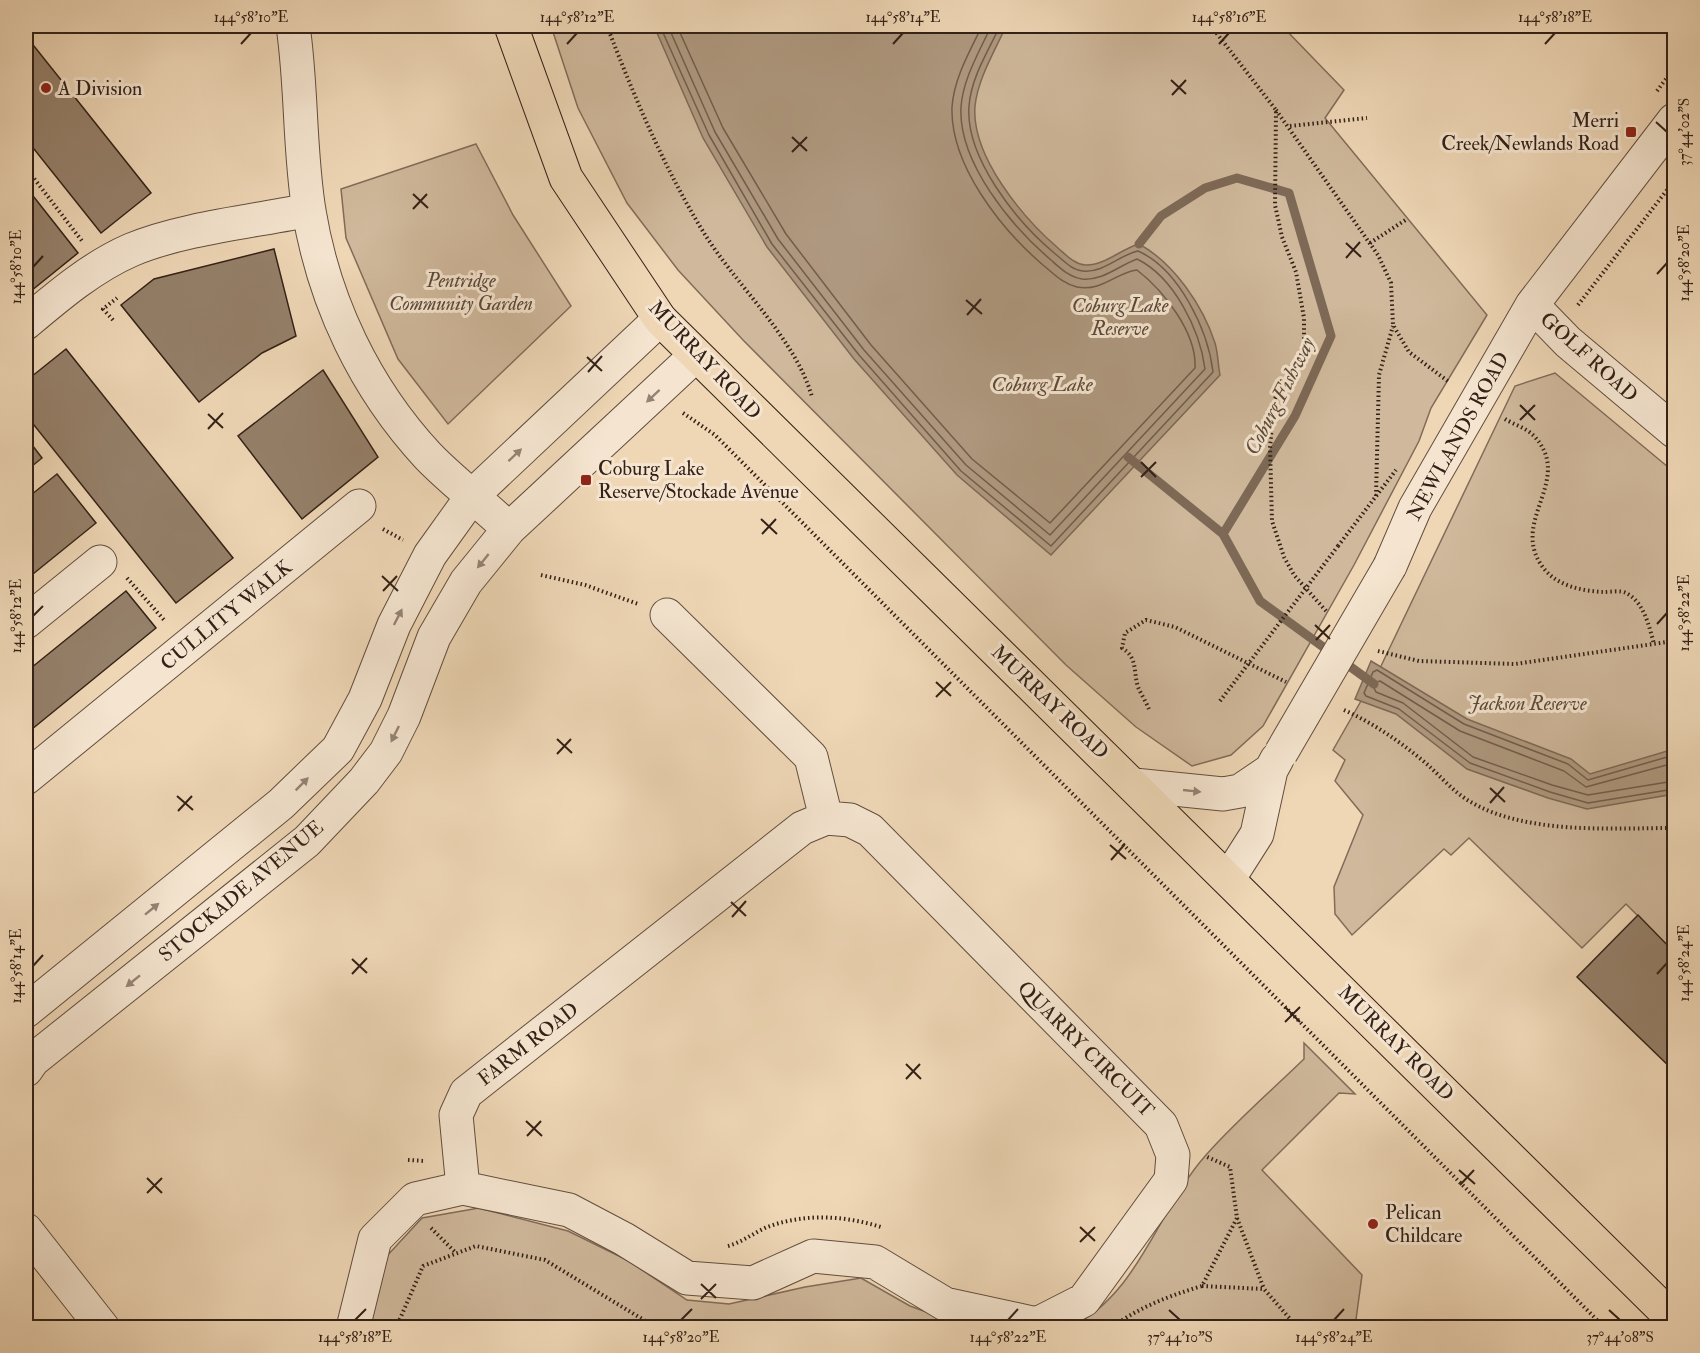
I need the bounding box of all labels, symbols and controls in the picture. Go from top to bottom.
text: 144°58'10"E [214,8,288,27]
text: 144°58'12"E [540,8,614,27]
text: 144°58'14"E [865,8,941,27]
text: 144°58'16"E [1192,8,1266,27]
text: 144°58'18"E [1518,8,1592,27]
place label: A Division [57,76,142,101]
marker: A Division [39,81,53,95]
text: 37°44'02"S [1675,98,1694,166]
place label: Merri Creek/Newlands Road [1441,108,1619,156]
marker: Merri Creek/Newlands Road [1624,125,1638,139]
text: 144°58'20"E [1675,224,1694,301]
text: 144°58'10"E [7,230,26,304]
park label: Pentridge Community Garden [389,268,533,316]
park label: Coburg Lake Reserve [1072,293,1169,341]
street label: MURRAY ROAD [643,295,767,425]
street label: GOLF ROAD [1535,307,1643,407]
water label: Coburg Fishway [1239,332,1322,460]
street label: NEWLANDS ROAD [1401,347,1515,525]
water label: Coburg Lake [991,371,1094,398]
one-way arrow [646,389,661,402]
one-way arrow [508,448,523,462]
place label: Coburg Lake Reserve/Stockade Avenue [598,456,799,504]
marker: Coburg Lake Reserve/Stockade Avenue [579,473,593,487]
one-way arrow [477,553,490,568]
street label: CULLITY WALK [155,554,298,676]
text: 144°58'22"E [1675,574,1694,651]
text: 144°58'12"E [7,579,26,653]
one-way arrow [393,608,402,625]
street label: MURRAY ROAD [986,640,1114,764]
park label: Jackson Reserve [1467,691,1587,716]
one-way arrow [391,725,400,742]
one-way arrow [295,777,309,791]
one-way arrow [1182,786,1201,796]
street label: STOCKADE AVENUE [154,815,328,967]
one-way arrow [145,903,160,915]
text: 144°58'24"E [1675,924,1694,1002]
text: 144°58'14"E [7,928,26,1004]
one-way arrow [125,974,140,986]
street label: QUARRY CIRCUIT [1013,976,1160,1123]
street label: MURRAY ROAD [1333,980,1459,1106]
street label: FARM ROAD [472,997,584,1091]
place label: Pelican Childcare [1385,1200,1462,1248]
marker: Pelican Childcare [1366,1217,1380,1231]
text: 144°58'18"E [318,1328,392,1347]
text: 144°58'20"E [643,1328,720,1347]
text: 144°58'22"E [970,1328,1047,1347]
text: 37°44'10"S [1147,1328,1213,1347]
text: 144°58'24"E [1295,1328,1373,1347]
text: 37°44'08"S [1586,1328,1654,1347]

